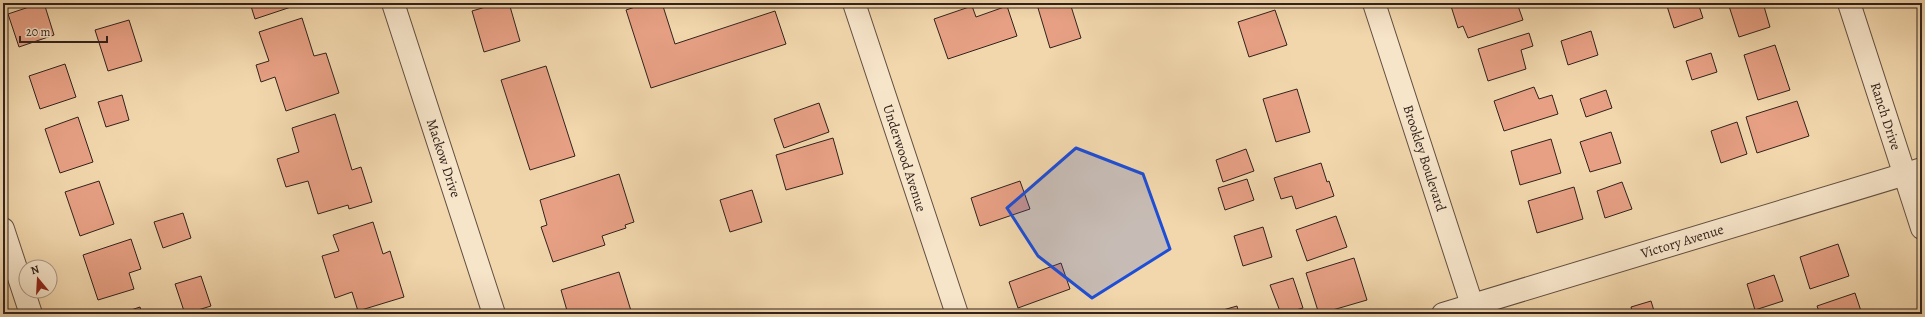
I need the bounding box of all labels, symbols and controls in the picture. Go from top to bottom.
scale bar [20,18,107,44]
text: 20 m [26,24,50,40]
street label: Ranch Drive [1866,80,1905,152]
street label: Underwood Avenue [878,102,931,214]
street label: Brookley Boulevard [1398,103,1451,214]
street label: Mackow Drive [422,116,465,200]
street label: Victory Avenue [1637,220,1726,263]
north arrow [18,259,58,299]
text: N [29,262,41,278]

